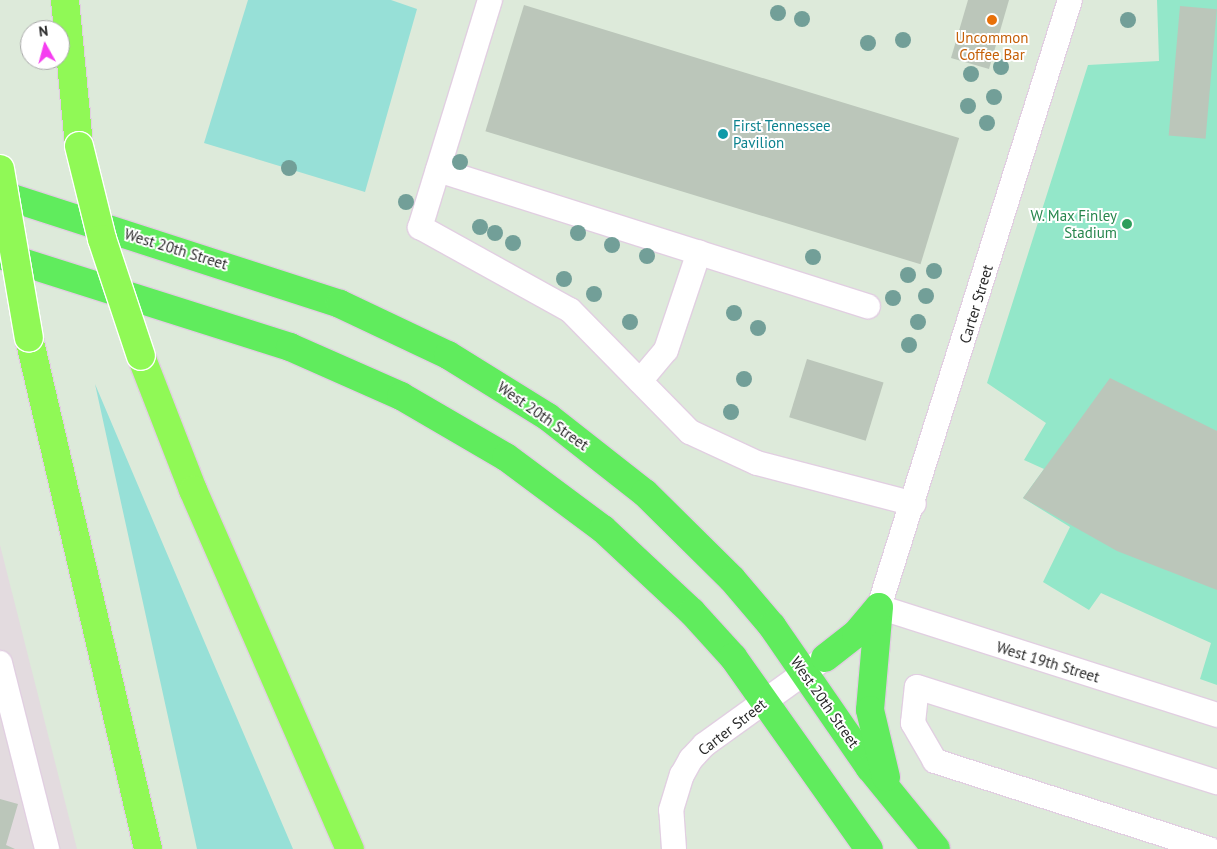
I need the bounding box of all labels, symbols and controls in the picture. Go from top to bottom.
marker: Uncommon Coffee Bar [986,14,998,26]
north arrow [20,20,70,70]
text: N [38,22,49,41]
place label: Uncommon Coffee Bar [955,28,1029,63]
place label: First Tennessee Pavilion [733,116,831,151]
marker: First Tennessee Pavilion [717,128,729,140]
place label: W. Max Finley Stadium [1029,206,1117,241]
marker: W. Max Finley Stadium [1121,218,1133,230]
street label: West 20th Street [122,225,230,273]
street label: Carter Street [956,263,996,345]
street label: West 20th Street [494,378,592,454]
street label: West 19th Street [994,638,1102,686]
street label: West 20th Street [787,653,863,751]
street label: Carter Street [694,695,770,759]

